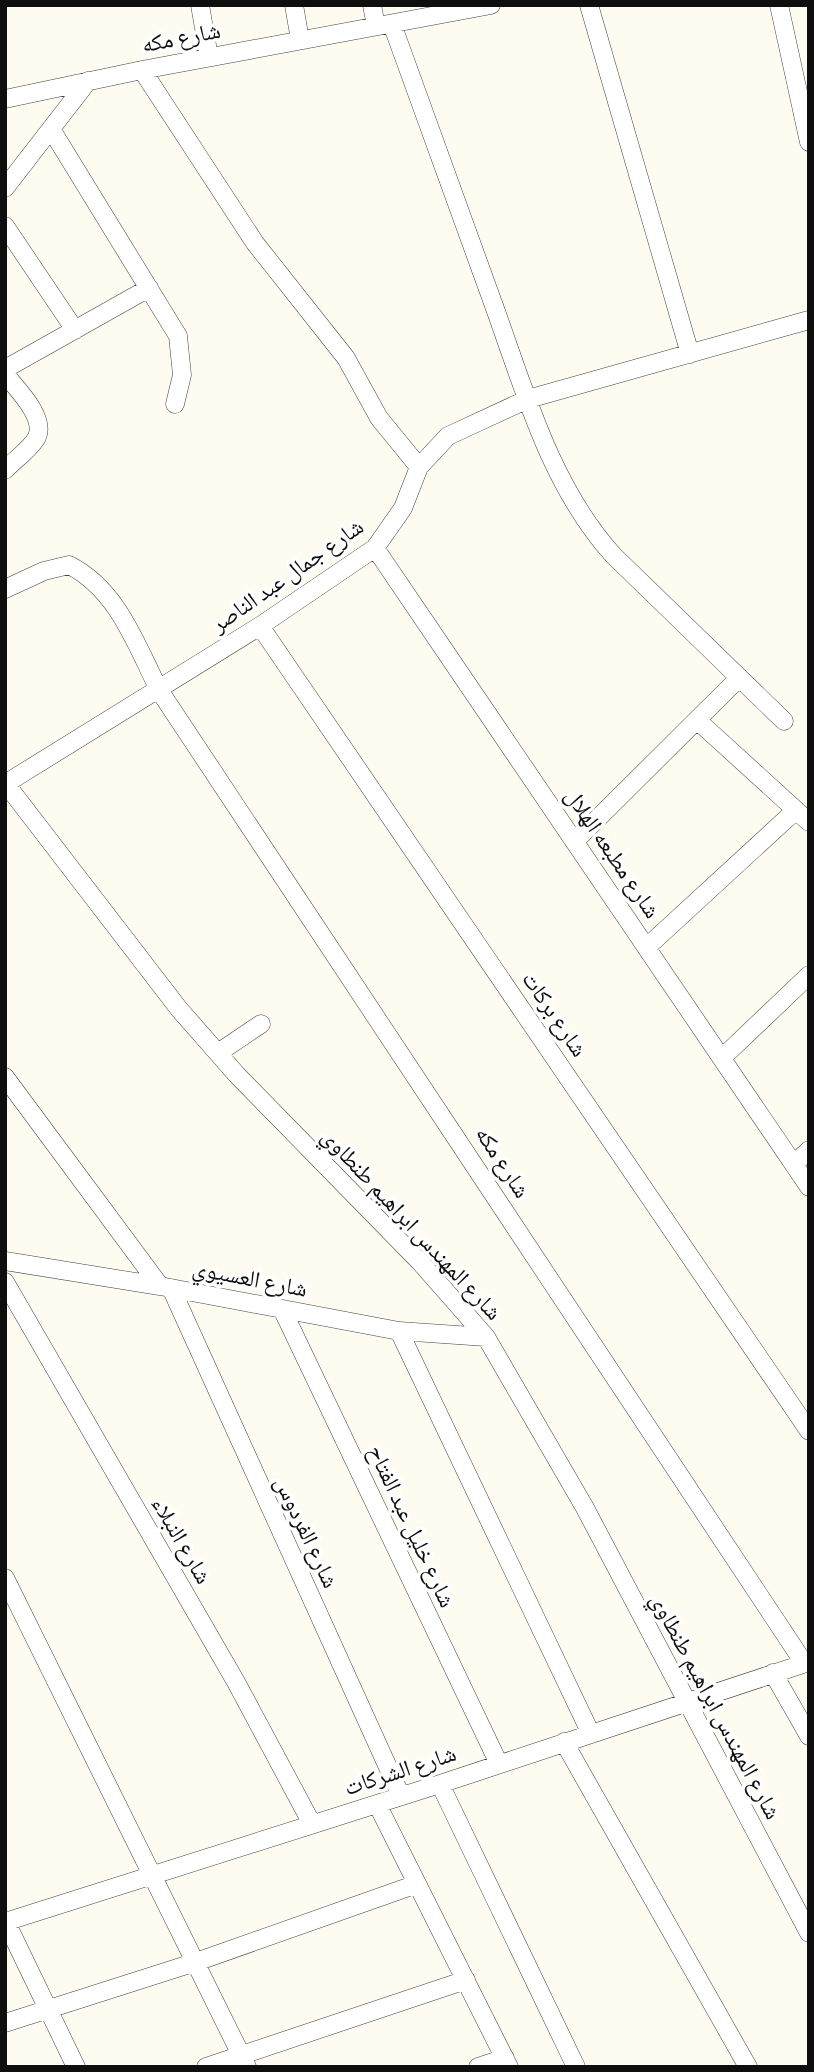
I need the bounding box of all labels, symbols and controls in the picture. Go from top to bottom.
street label: شارع مكه [140,17,223,59]
street label: شارع جمال عبد الناصر [205,513,369,639]
street label: شارع مطبعه الهلال [558,783,666,924]
street label: شارع بركات [516,967,593,1063]
street label: شارع مكه [469,1122,536,1204]
street label: شارع المهندس ابراهيم طنطاوي [312,1123,507,1329]
street label: شارع العسيوي [189,1254,310,1308]
street label: شارع خليل عبد الفتاح [361,1441,461,1612]
street label: شارع الفردوس [268,1472,344,1593]
street label: شارع النبلاء [145,1492,217,1589]
street label: شارع المهندس ابراهيم طنطاوي [640,1589,787,1826]
street label: شارع الشركات [341,1740,460,1802]

